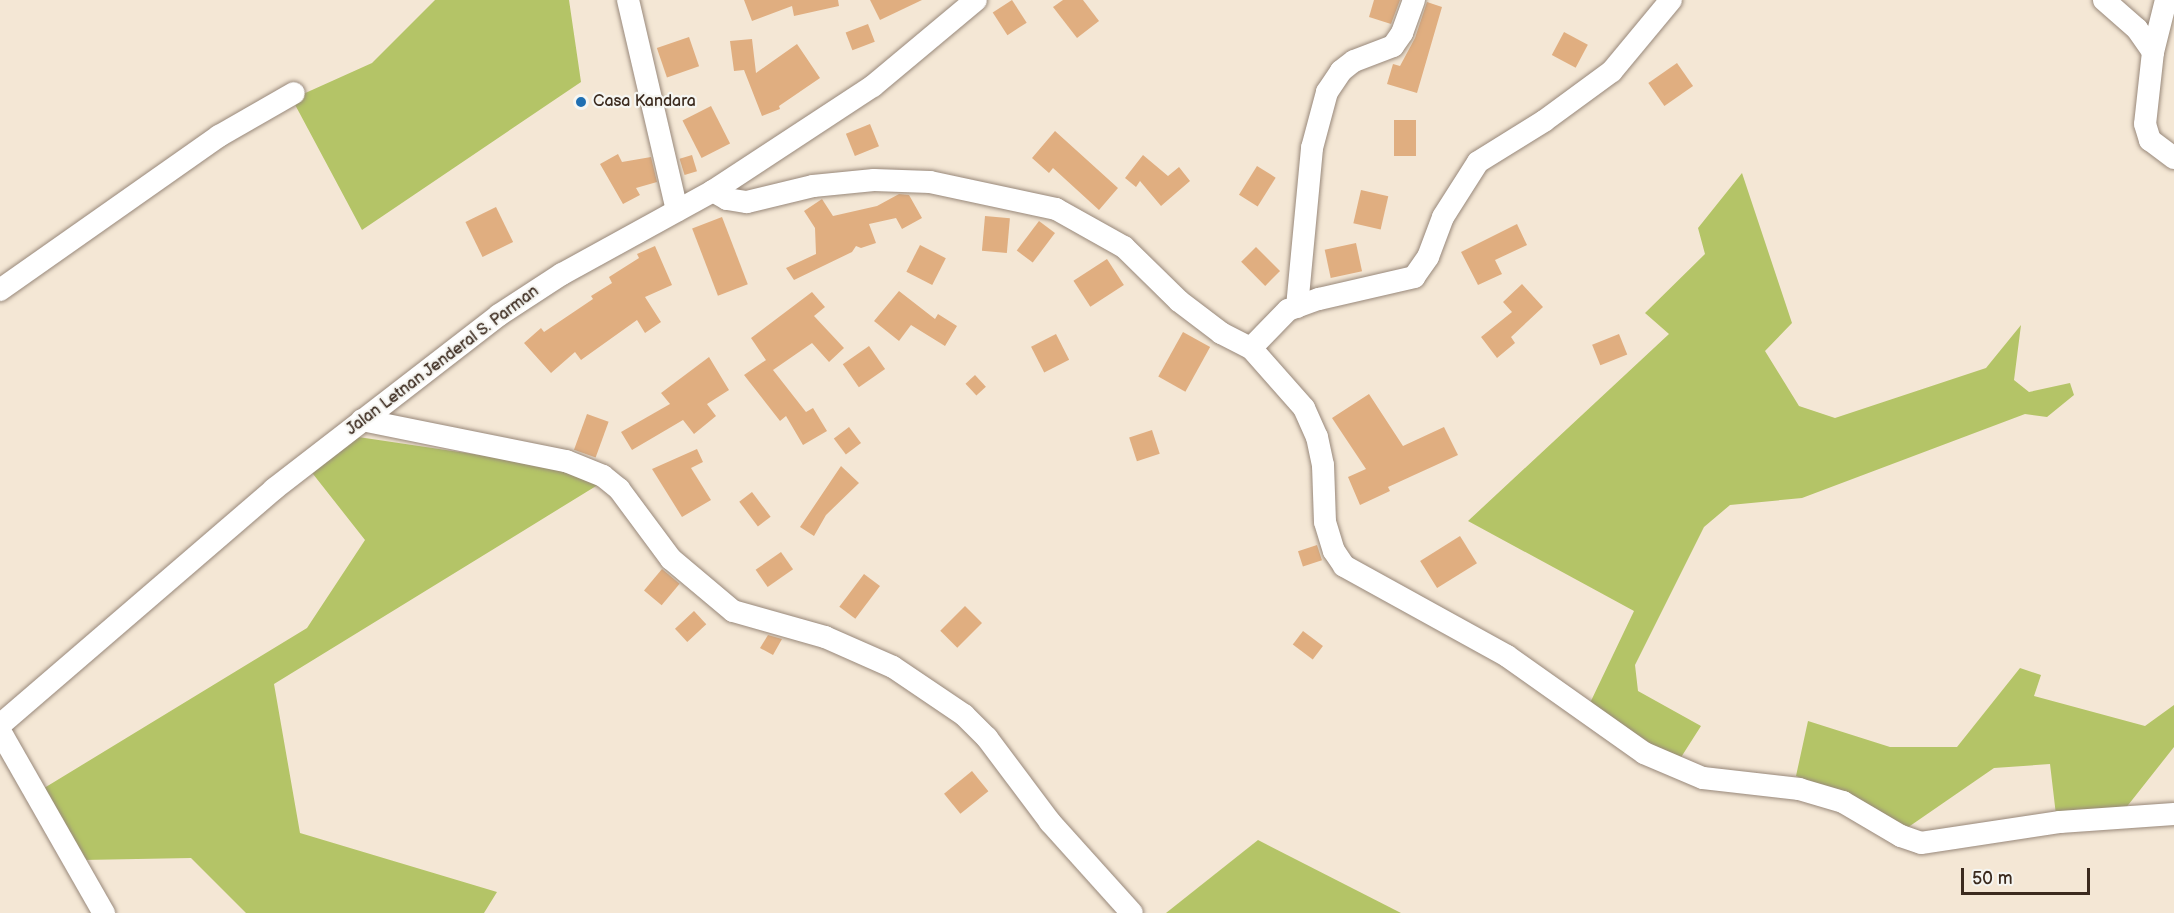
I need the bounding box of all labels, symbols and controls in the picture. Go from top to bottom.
place label: Casa Kandara [593,92,696,112]
marker: Casa Kandara [574,95,588,109]
street label: Jalan Letnan Jenderal S. Parman [342,282,544,440]
scale bar [1964,856,2093,894]
text: 50 m [1972,868,2013,889]

